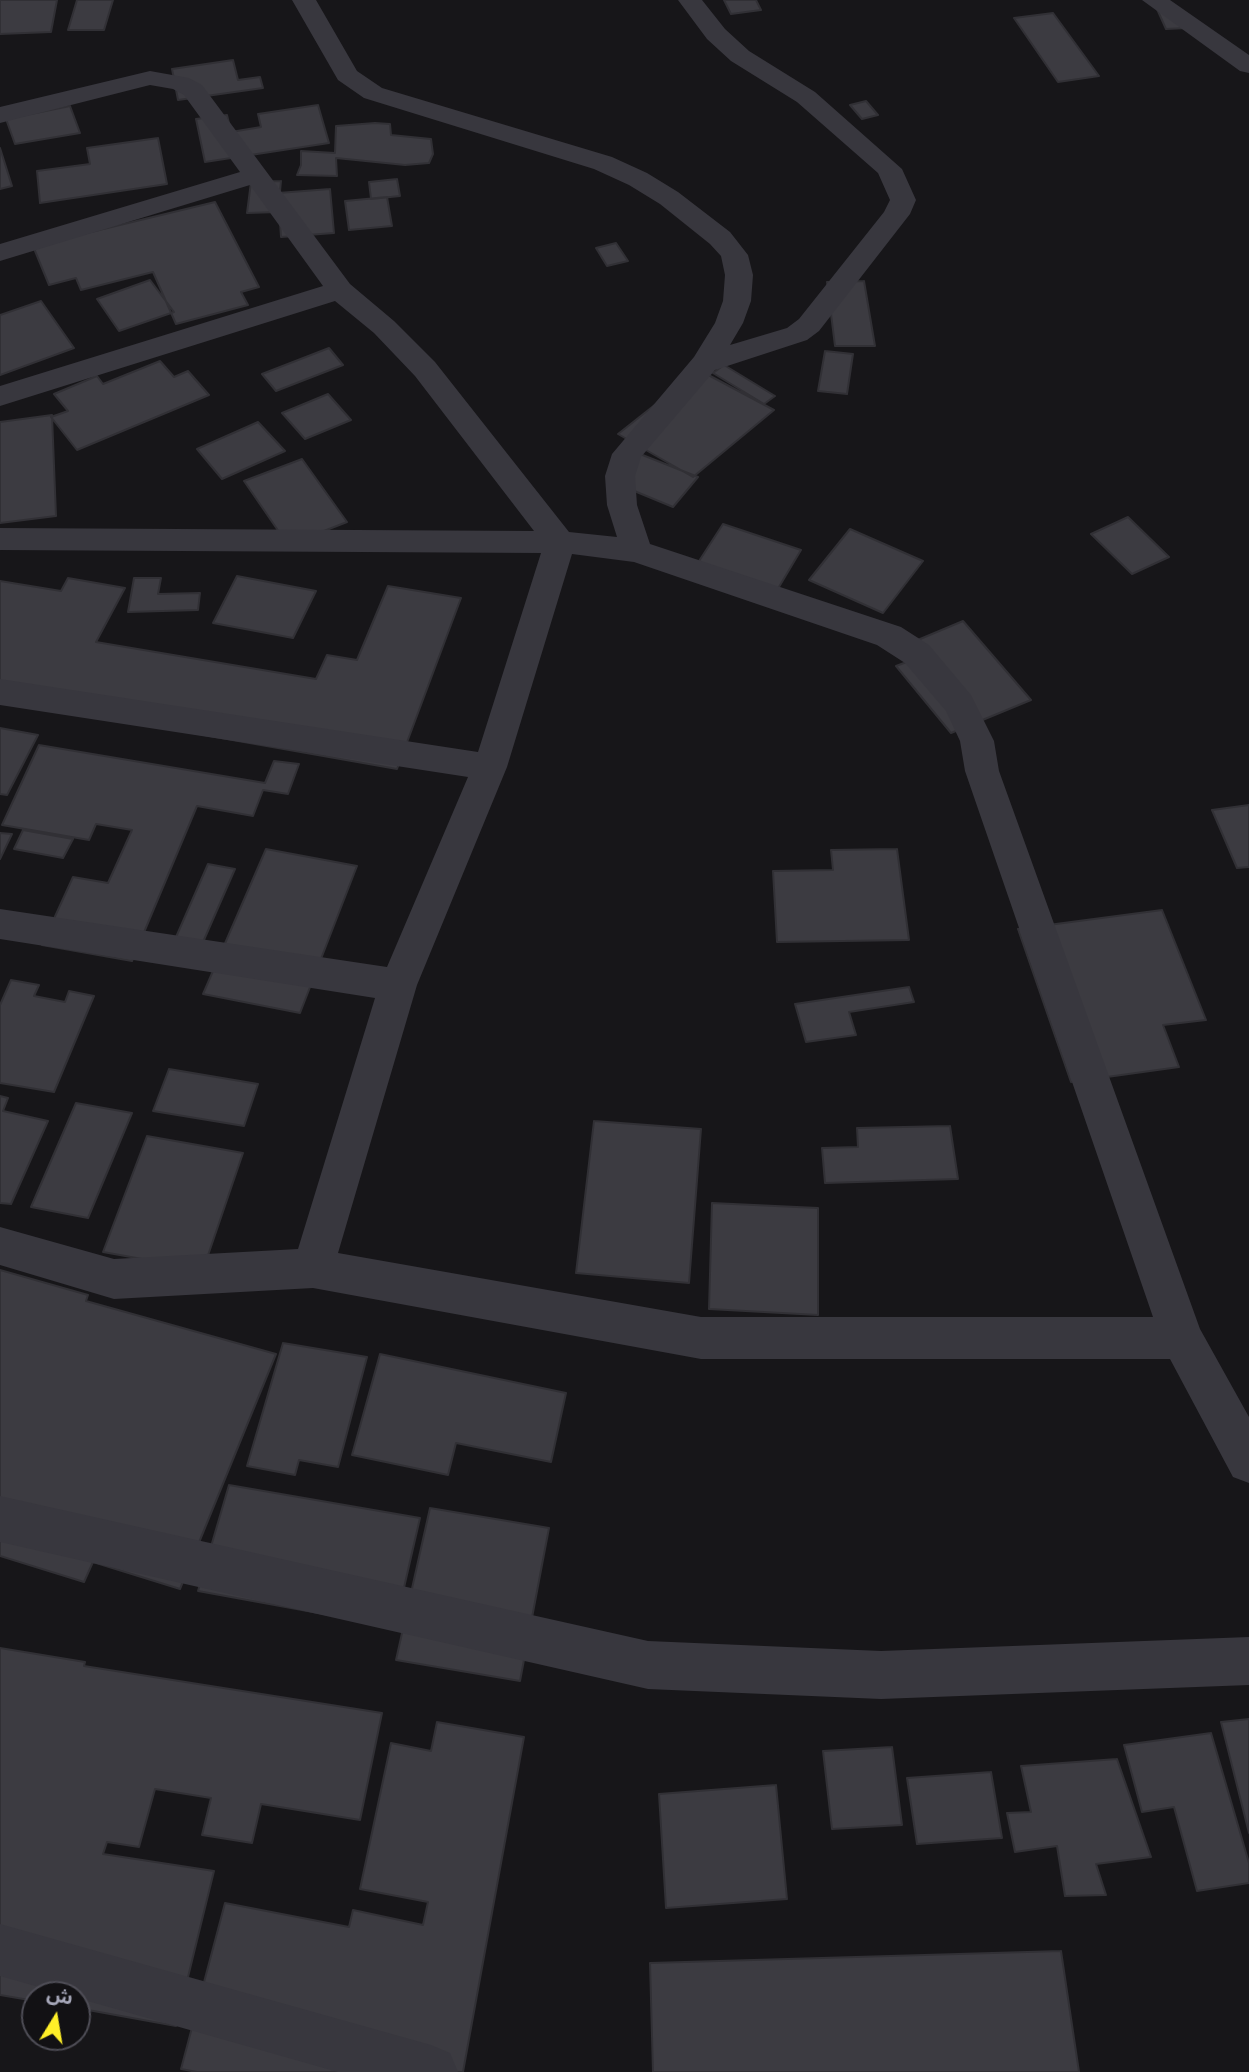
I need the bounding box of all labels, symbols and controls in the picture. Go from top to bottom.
north arrow [21,1981,91,2051]
text: ش [45,1985,74,2009]

